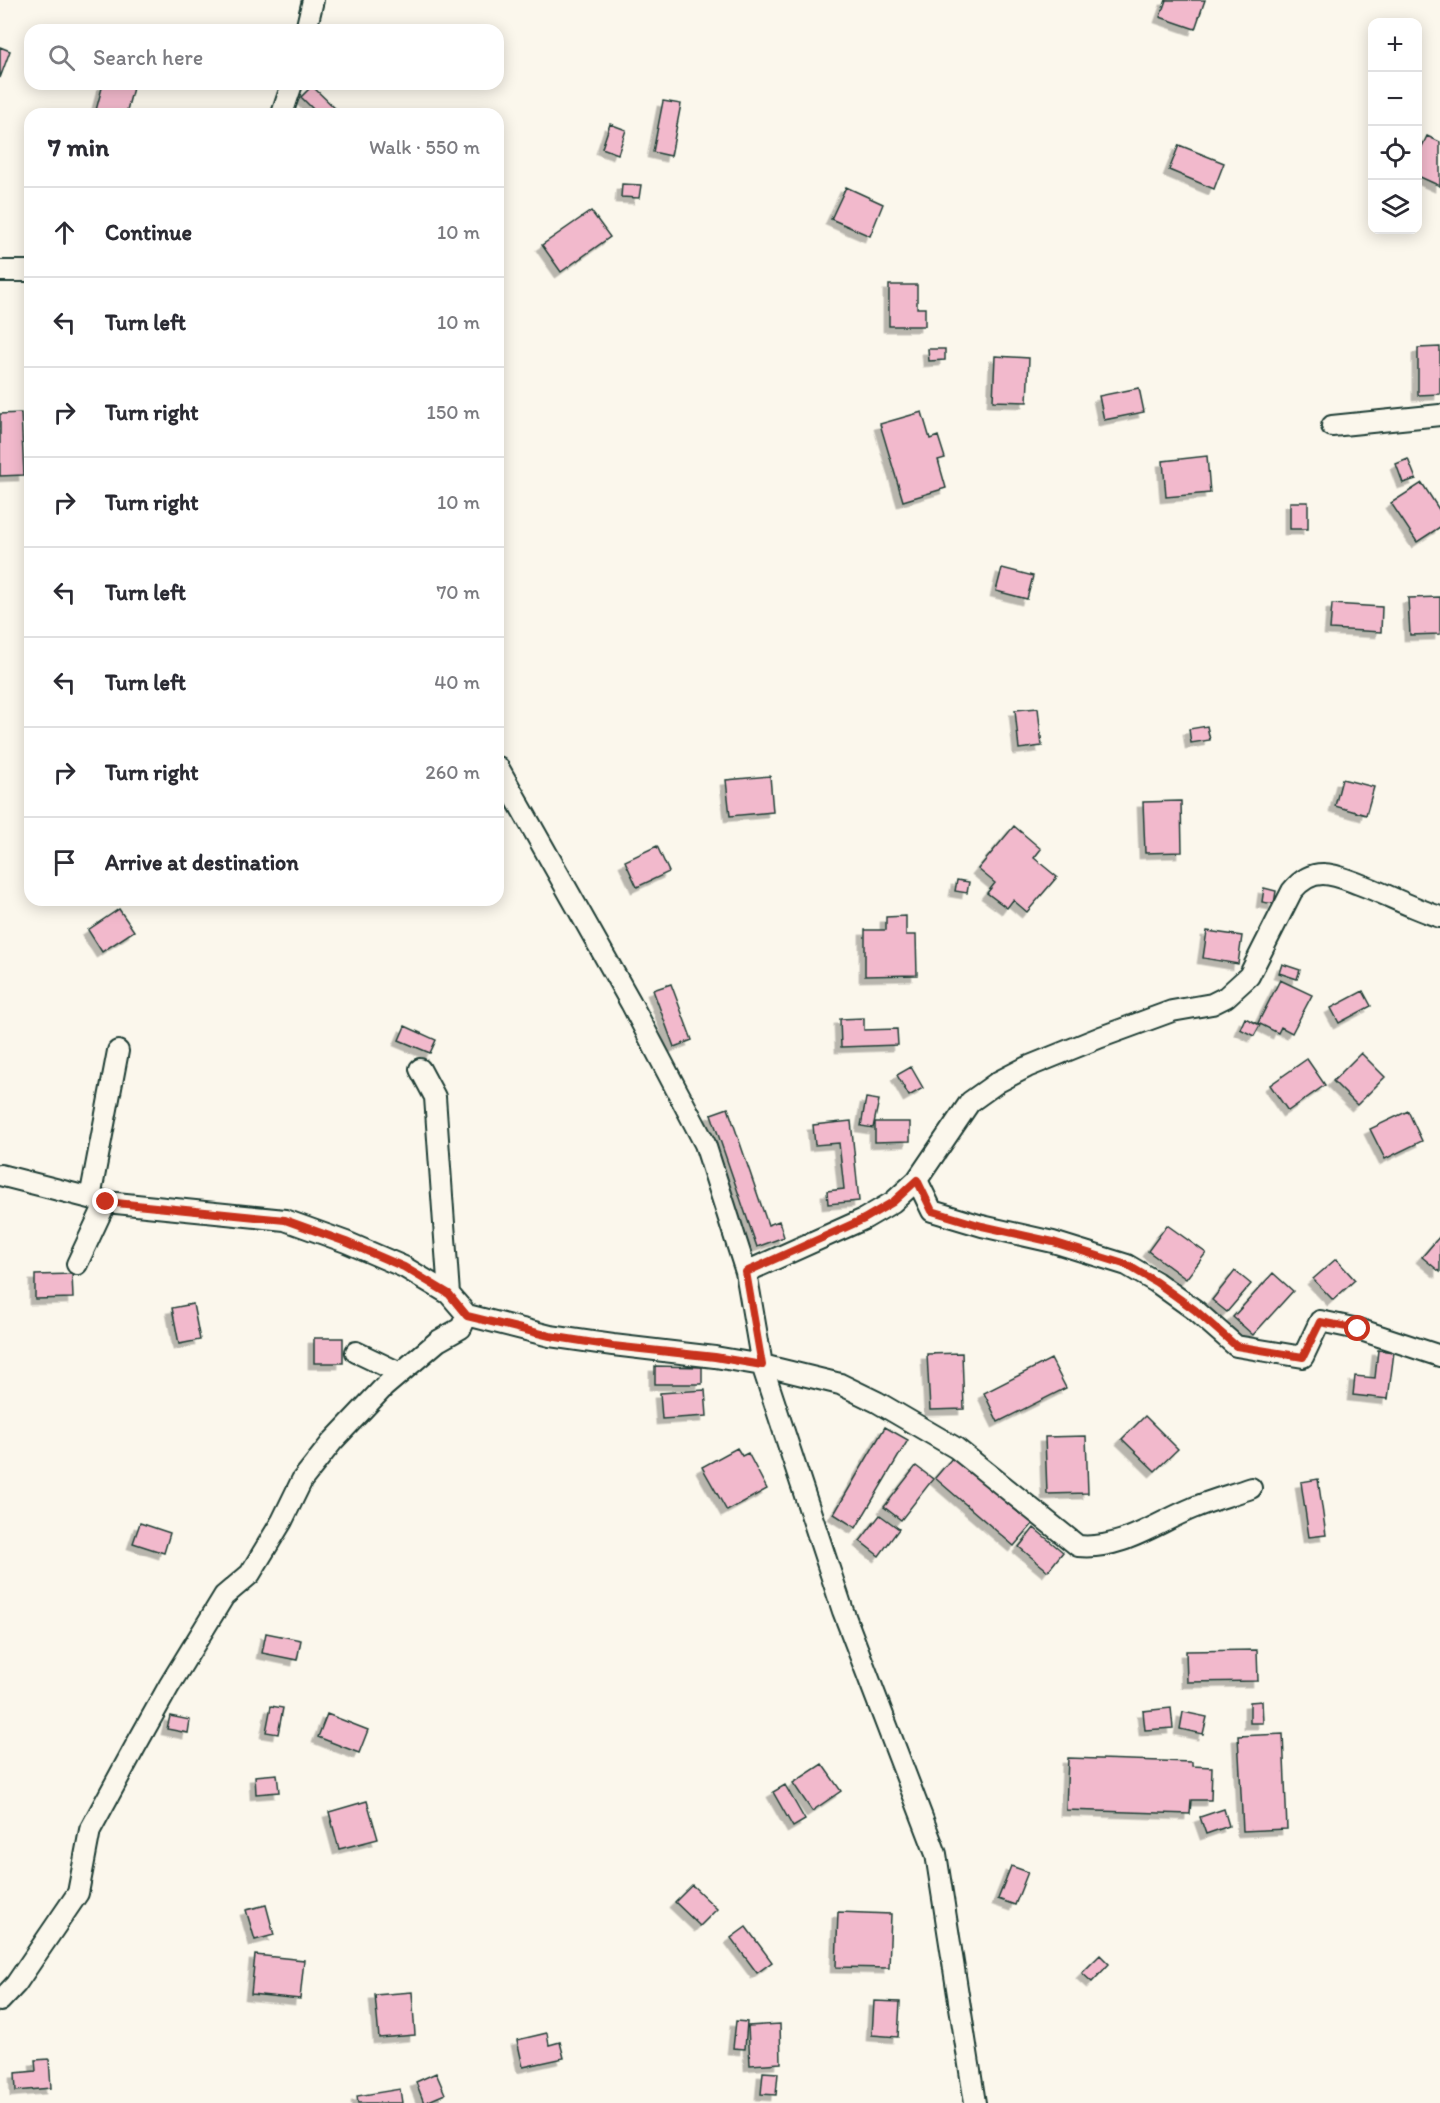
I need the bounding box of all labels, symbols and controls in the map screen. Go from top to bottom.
map controls [1368,18,1422,234]
button: + [1368,18,1422,72]
search box [24,24,504,90]
icon: search [45,41,78,74]
text: Search here [93,44,203,71]
button: − [1368,72,1422,126]
button: locate [1368,126,1422,180]
text: 7 min [48,131,109,163]
text: Walk · 550 m [369,135,480,159]
button: layers [1368,180,1422,234]
icon: ahead [48,216,81,249]
text: Continue [105,219,192,246]
text: 10 m [437,220,480,244]
icon: left [48,306,81,339]
text: Turn left [105,309,186,336]
text: 10 m [437,310,480,334]
icon: right [48,396,81,429]
text: Turn right [105,399,199,426]
text: 150 m [427,400,480,424]
icon: right [48,486,81,519]
text: Turn right [105,489,199,516]
text: 10 m [437,490,480,514]
icon: left [48,576,81,609]
text: Turn left [105,579,186,606]
text: 70 m [436,580,480,604]
icon: left [48,666,81,699]
text: Turn left [105,669,186,696]
text: 40 m [434,670,480,694]
icon: right [48,756,81,789]
text: Turn right [105,759,199,786]
text: 260 m [425,760,480,784]
icon: arrive [48,846,81,879]
text: Arrive at destination [105,849,299,876]
route end [92,1188,118,1214]
route start [1344,1315,1370,1341]

